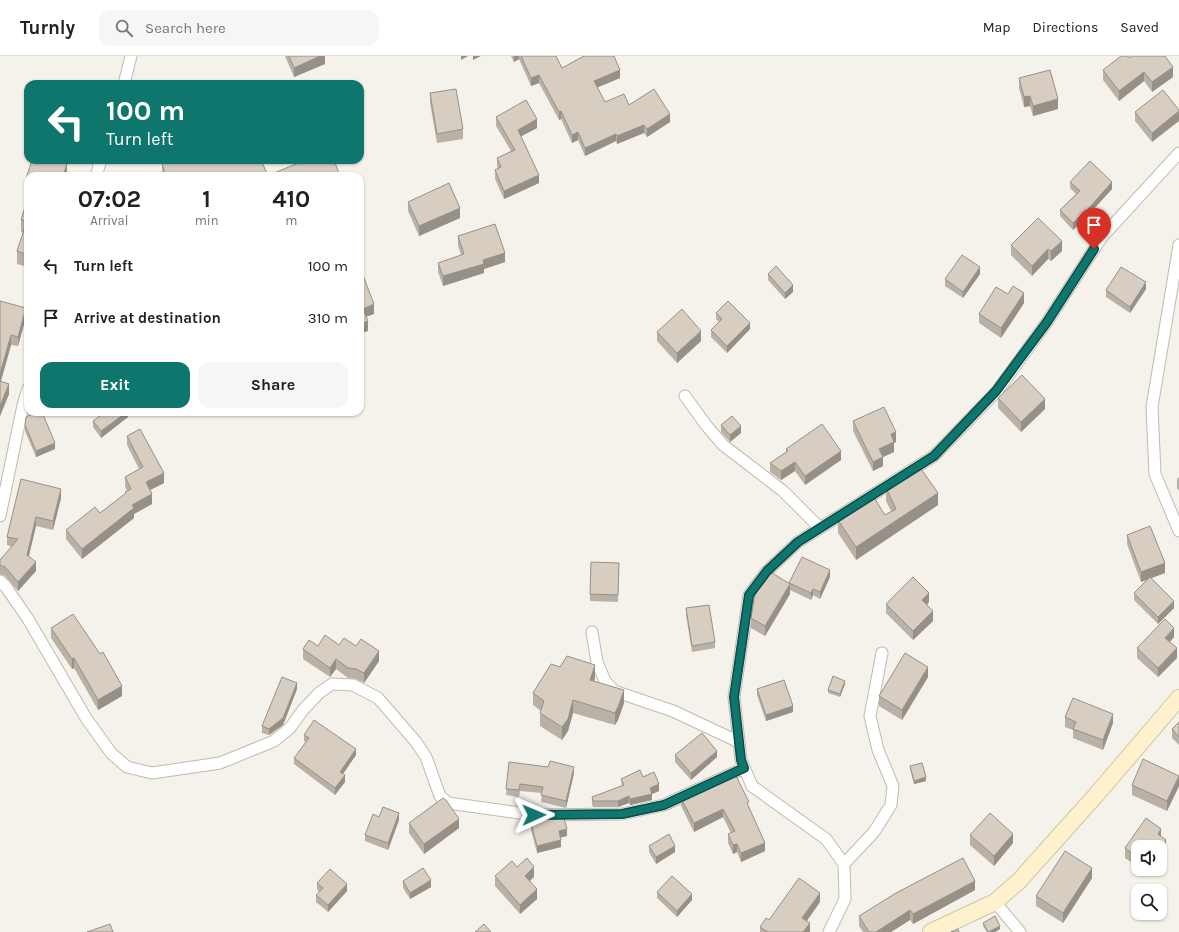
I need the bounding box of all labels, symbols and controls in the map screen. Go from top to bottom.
search box [99,10,379,46]
text: Turnly [20,17,75,39]
icon: search [113,17,135,39]
text: Search here [145,19,226,37]
text: Map [983,19,1011,36]
text: Directions [1033,19,1098,36]
text: Saved [1120,19,1159,36]
text: 100 m [106,94,185,127]
icon: left [40,96,92,148]
text: Turn left [106,128,174,150]
text: 07:02 [78,185,141,213]
text: 1 [202,185,211,213]
text: 410 [272,185,310,213]
pin [1077,208,1111,249]
text: Arrival [90,213,128,228]
text: min [195,213,219,228]
text: m [285,213,297,228]
icon: arrive [1083,214,1105,236]
icon: left [40,255,62,277]
text: Turn left [74,257,133,275]
text: 100 m [308,257,348,275]
icon: arrive [40,307,62,329]
text: Arrive at destination [74,309,221,327]
text: 310 m [308,309,348,327]
button: Exit [40,362,190,408]
button: Share [198,362,348,408]
position arrow [513,794,555,836]
map controls [1131,840,1167,920]
button: sound [1131,840,1167,876]
button: search [1131,884,1167,920]

